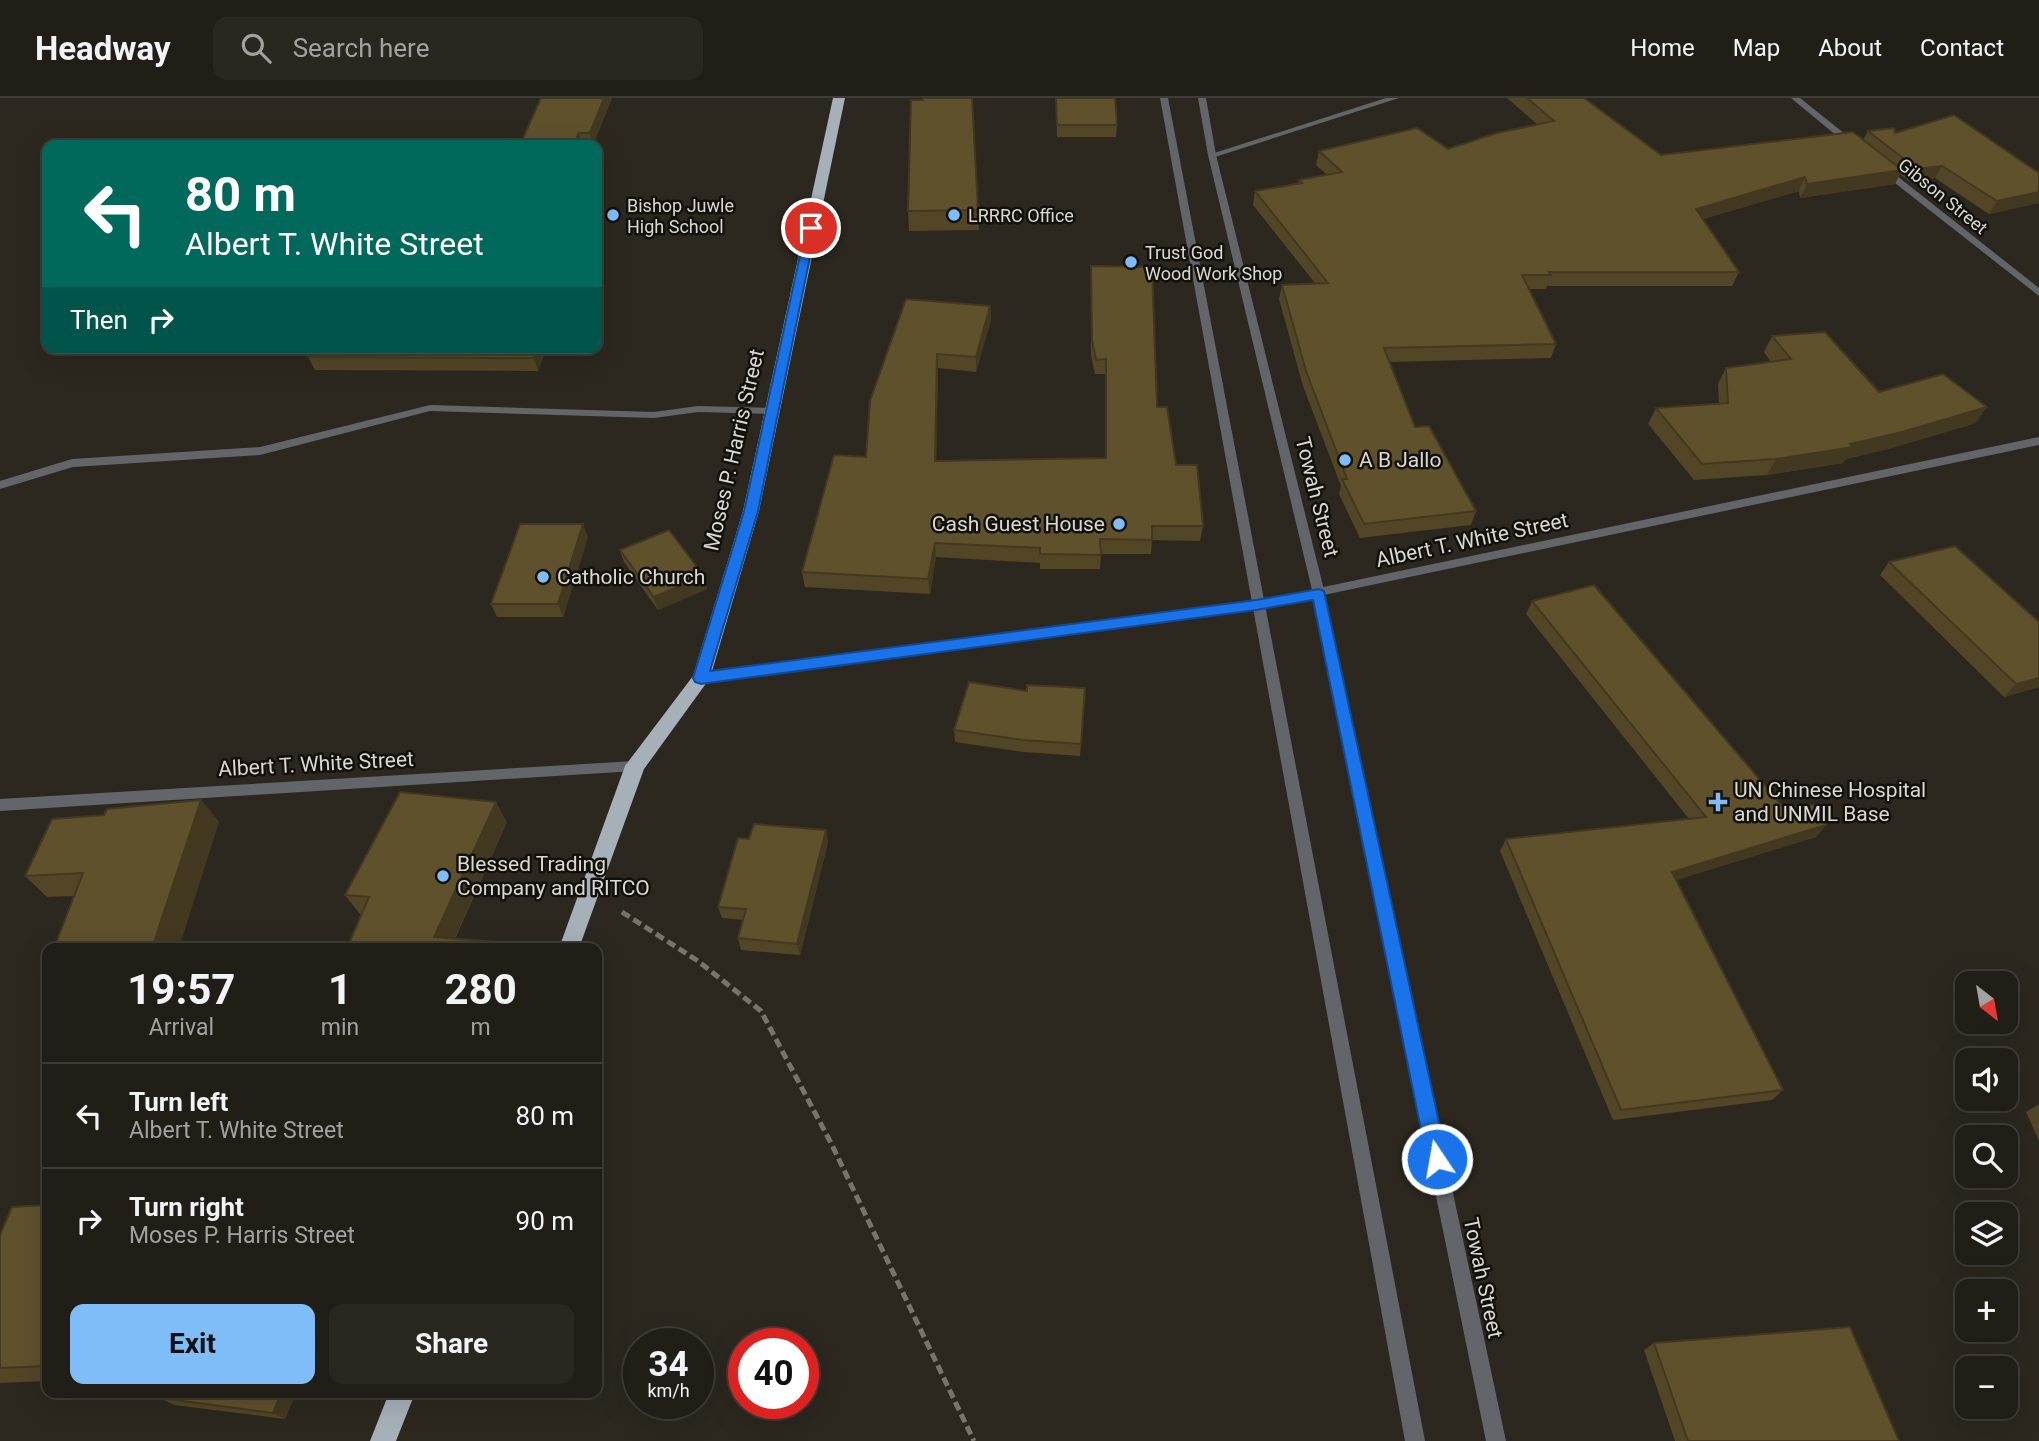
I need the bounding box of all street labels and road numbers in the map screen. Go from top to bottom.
street label: Gibson Street [1894,154,1992,238]
street label: Moses P. Harris Street [699,347,769,553]
street label: Towah Street [1290,434,1344,560]
street label: Albert T. White Street [1374,508,1570,572]
street label: Albert T. White Street [218,747,415,781]
street label: Towah Street [1458,1215,1508,1341]

